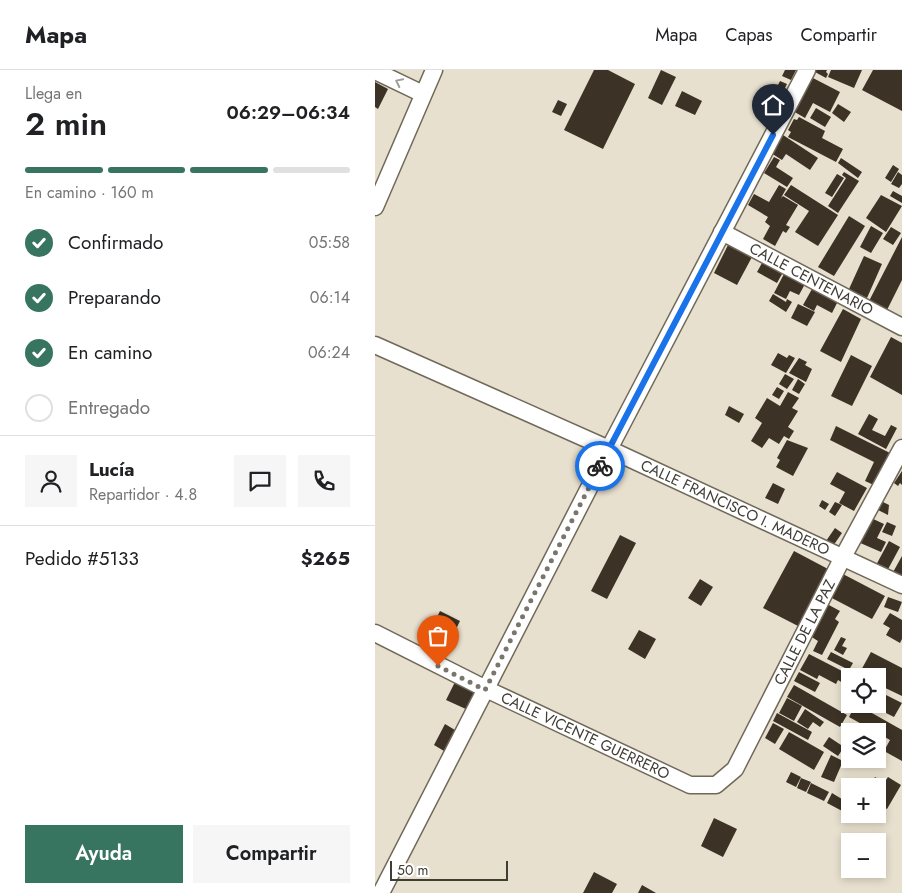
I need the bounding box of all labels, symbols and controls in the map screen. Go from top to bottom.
text: Mapa [25,17,87,52]
text: Mapa [655,22,697,48]
text: Capas [725,22,773,48]
text: Compartir [801,22,877,48]
one-way arrow [395,78,404,88]
text: Llega en [25,82,82,105]
pin [752,84,794,135]
icon: home [759,91,787,119]
text: 06:29–06:34 [227,99,350,126]
text: 2 min [25,101,107,147]
text: En camino · 160 m [25,181,154,204]
icon: check [25,229,53,257]
text: Confirmado [68,229,163,256]
text: 05:58 [309,231,350,254]
street label: CALLE CENTENARIO [746,237,877,321]
icon: check [25,284,53,312]
text: Preparando [68,284,161,311]
text: 06:14 [310,286,350,309]
icon: check [25,339,53,367]
text: En camino [68,339,152,366]
text: 06:24 [308,341,350,364]
text: Entregado [68,394,150,421]
courier [575,441,625,491]
icon: bike [586,452,614,480]
street label: CALLE FRANCISCO I. MADERO [637,454,833,561]
button: person [25,455,77,507]
button: chat [234,455,286,507]
button: phone [298,455,350,507]
text: Lucía [89,456,134,483]
text: Repartidor · 4.8 [89,483,197,506]
text: Pedido #5133 [25,545,139,572]
text: $265 [301,545,350,572]
street label: CALLE DE LA PAZ [768,576,841,689]
pin [417,615,459,666]
icon: bag [424,622,452,650]
map controls [841,668,886,878]
button: locate [841,668,886,713]
street label: CALLE VICENTE GUERRERO [497,686,674,785]
button: layers [841,723,886,768]
button: + [841,778,886,823]
button: Ayuda [25,825,183,883]
button: Compartir [193,825,350,883]
button: − [841,833,886,878]
scale bar [390,858,507,881]
text: 50 m [397,860,428,880]

